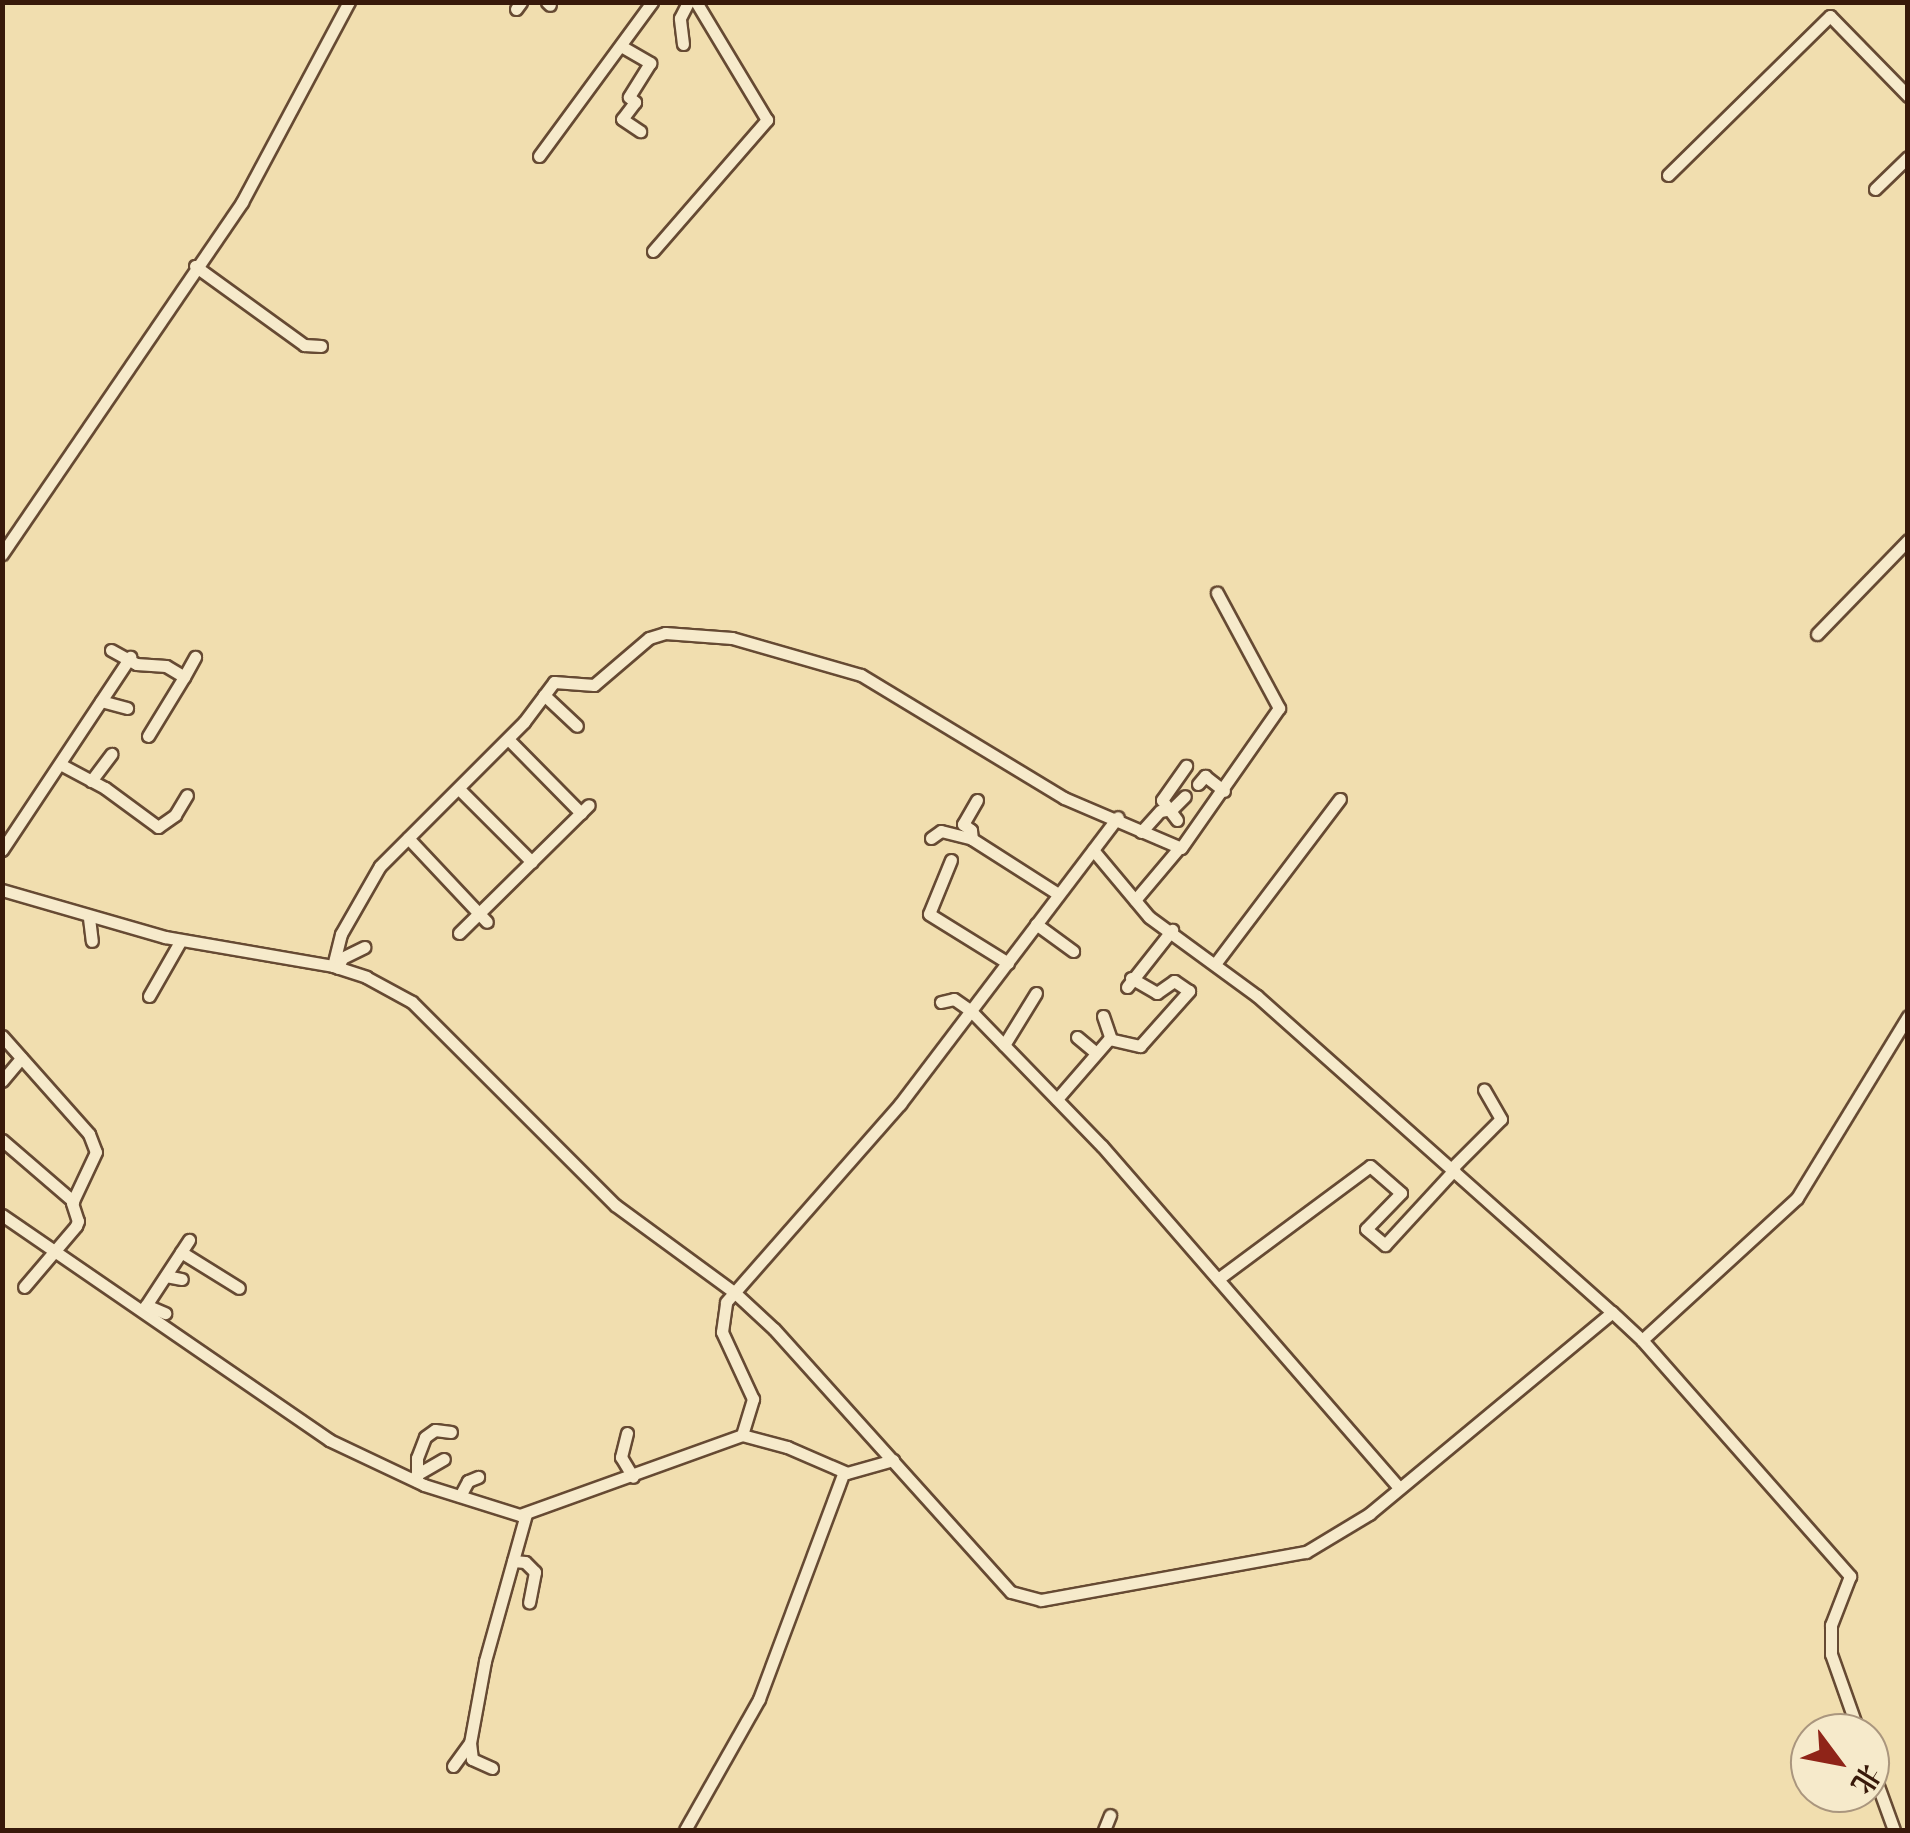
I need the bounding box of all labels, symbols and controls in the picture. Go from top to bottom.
north arrow [1790,1713,1890,1813]
text: 北 [1842,1757,1886,1799]

